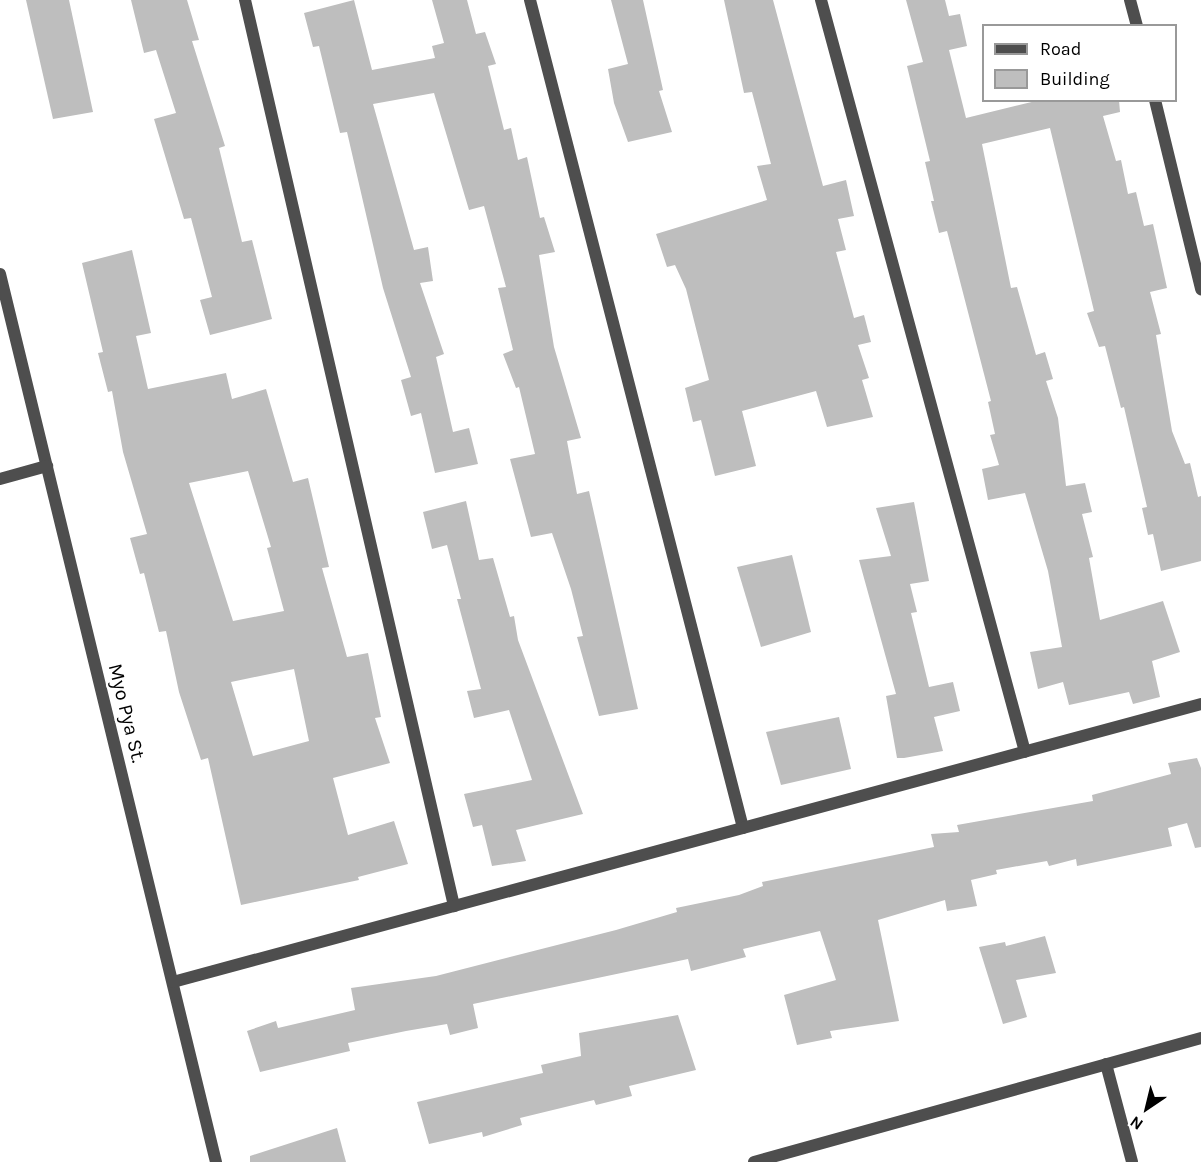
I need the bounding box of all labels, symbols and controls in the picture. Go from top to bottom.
legend [982,24,1177,102]
text: Road [1040,38,1081,60]
text: Building [1040,68,1110,90]
street label: Myo Pya St. [103,661,151,765]
north arrow [1117,1078,1177,1138]
text: N [1126,1112,1147,1134]

